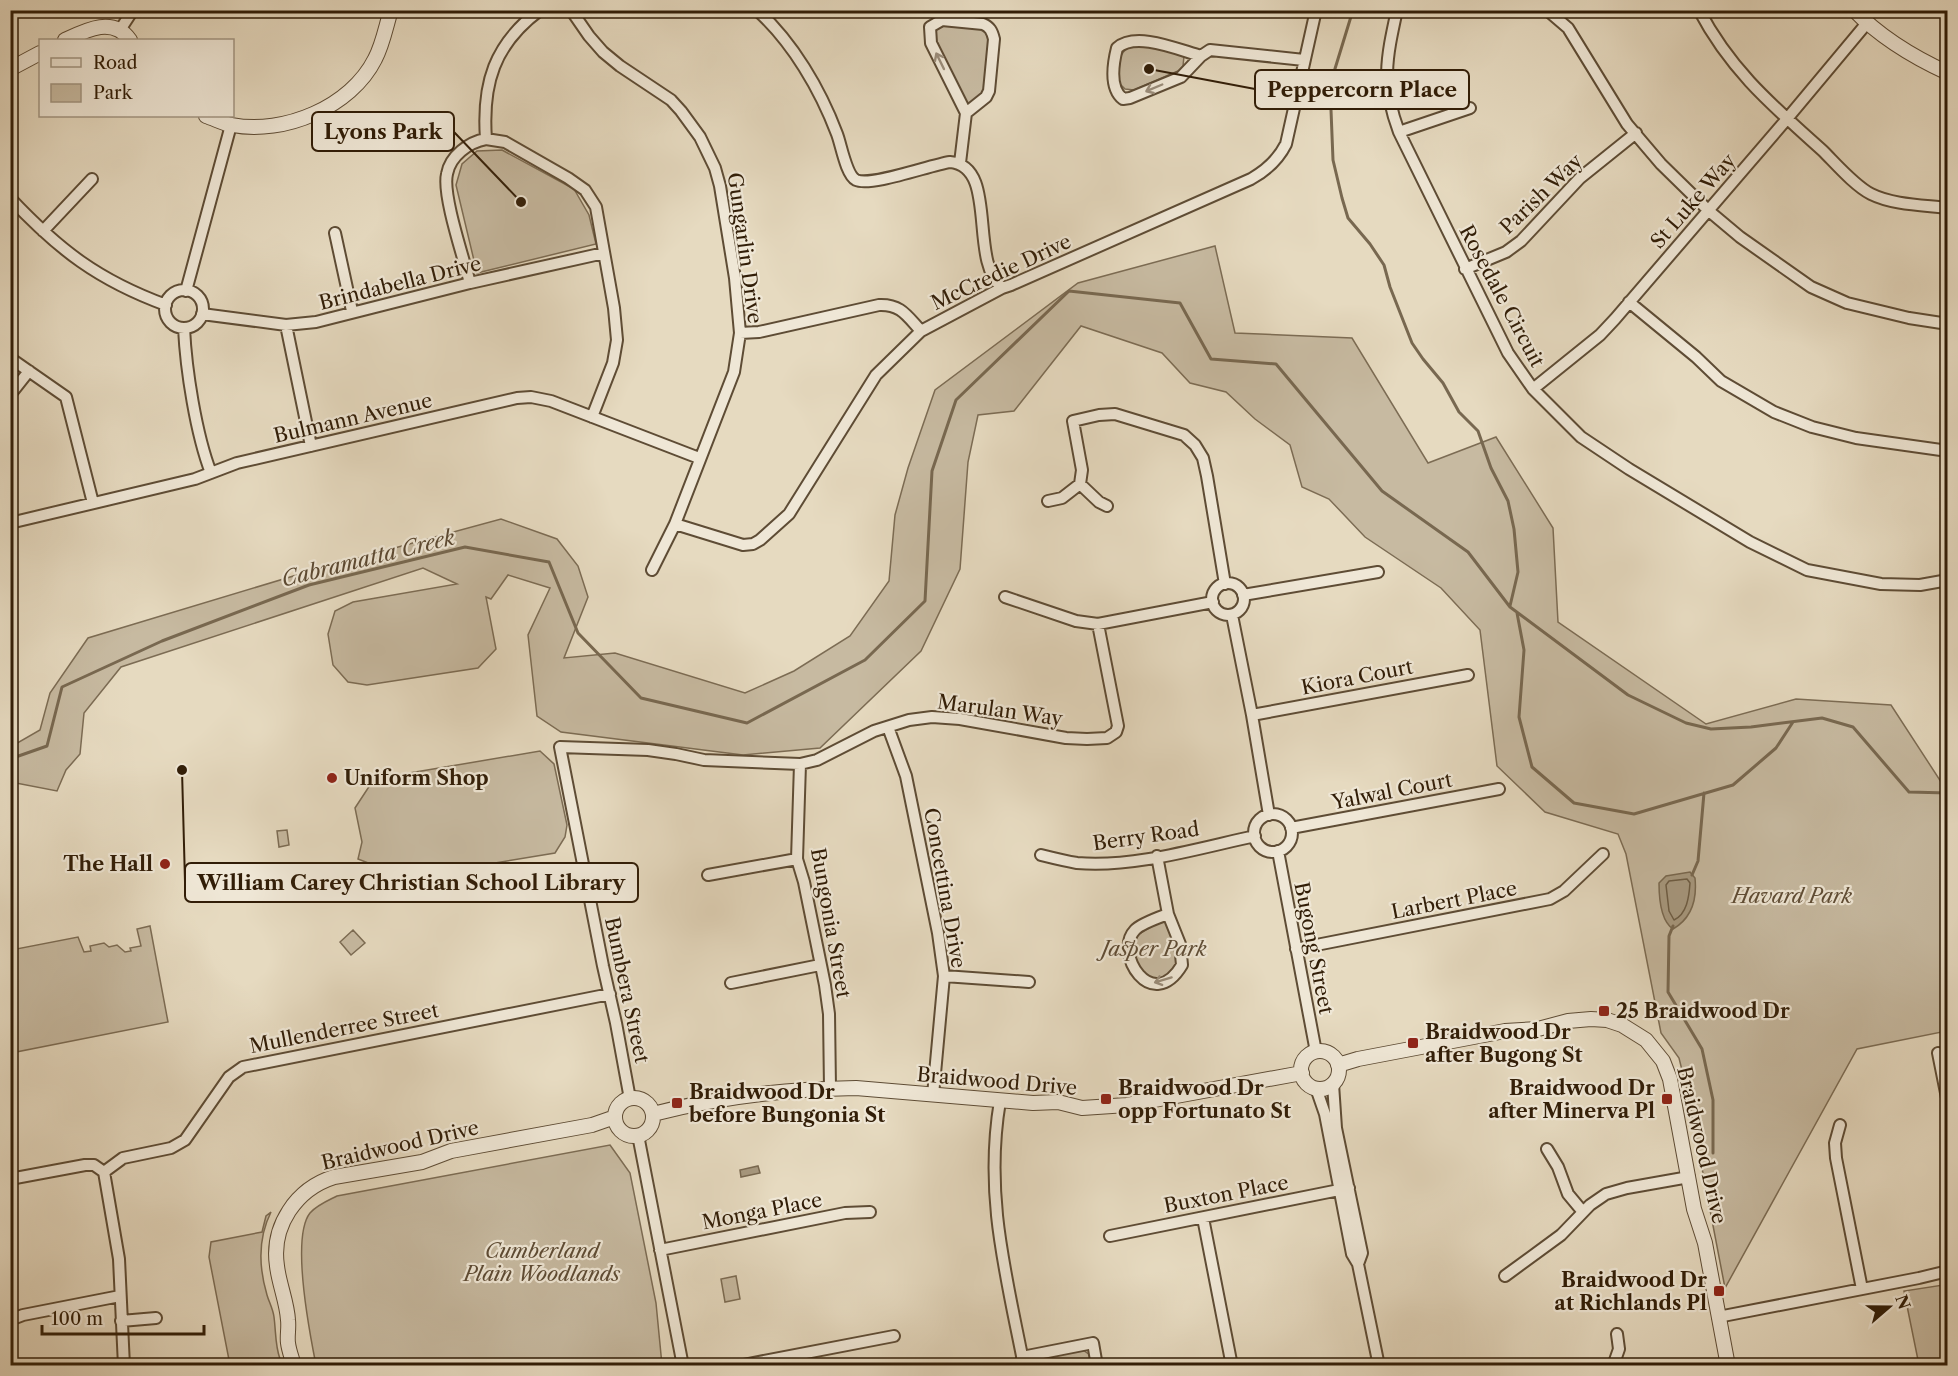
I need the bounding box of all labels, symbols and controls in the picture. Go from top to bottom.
legend [39,39,234,117]
text: Road [93,52,138,74]
one-way arrow [934,53,946,70]
callout: Peppercorn Place [1255,70,1469,109]
text: Peppercorn Place [1267,77,1457,102]
text: Park [93,82,134,104]
one-way arrow [1145,83,1163,94]
callout: Lyons Park [312,112,454,151]
text: Lyons Park [324,119,444,144]
street label: Parish Way [1495,148,1588,239]
street label: St Luke Way [1645,148,1741,253]
street label: Gungarlin Drive [723,171,767,325]
street label: Rosedale Circuit [1454,221,1550,371]
street label: McCredie Drive [927,229,1075,315]
street label: Brindabella Drive [316,251,484,315]
street label: Bulmann Avenue [271,388,435,448]
water label: Cabramatta Creek [279,524,457,592]
street label: Kiora Court [1299,654,1415,700]
street label: Marulan Way [936,689,1065,731]
place label: Uniform Shop [344,766,489,790]
street label: Yalwal Court [1329,768,1454,815]
marker: Uniform Shop [325,771,339,785]
street label: Concettina Drive [919,806,971,970]
street label: Berry Road [1091,817,1201,855]
street label: Bungonia Street [806,846,856,1000]
place label: The Hall [63,852,153,876]
marker: The Hall [158,857,172,871]
callout: William Carey Christian School Library [185,863,638,902]
text: William Carey Christian School Library [196,870,626,895]
street label: Larbert Place [1389,876,1519,924]
street label: Bugong Street [1289,880,1339,1016]
park label: Havard Park [1730,884,1853,908]
street label: Bumbera Street [600,915,654,1065]
park label: Jasper Park [1095,937,1207,961]
one-way arrow [1154,975,1173,986]
street label: Mullenderree Street [247,998,441,1058]
place label: 25 Braidwood Dr [1616,999,1790,1023]
marker: 25 Braidwood Dr [1597,1004,1611,1018]
place label: Braidwood Dr after Bugong St [1425,1020,1582,1067]
marker: Braidwood Dr after Bugong St [1406,1036,1420,1050]
street label: Braidwood Drive [916,1062,1078,1100]
street label: Braidwood Drive [1672,1064,1732,1226]
place label: Braidwood Dr opp Fortunato St [1118,1076,1291,1123]
place label: Braidwood Dr after Minerva Pl [1488,1076,1655,1123]
place label: Braidwood Dr before Bungonia St [688,1080,885,1127]
marker: Braidwood Dr opp Fortunato St [1099,1092,1113,1106]
marker: Braidwood Dr after Minerva Pl [1660,1092,1674,1106]
marker: Braidwood Dr before Bungonia St [670,1096,684,1110]
street label: Braidwood Drive [319,1115,481,1175]
street label: Buxton Place [1162,1170,1290,1218]
street label: Monga Place [700,1188,824,1234]
park label: Cumberland Plain Woodlands [462,1239,621,1286]
place label: Braidwood Dr at Richlands Pl [1554,1268,1707,1315]
north arrow [1859,1277,1919,1337]
marker: Braidwood Dr at Richlands Pl [1712,1284,1726,1298]
text: N [1891,1292,1915,1312]
scale bar [42,1298,204,1336]
text: 100 m [51,1308,103,1330]

